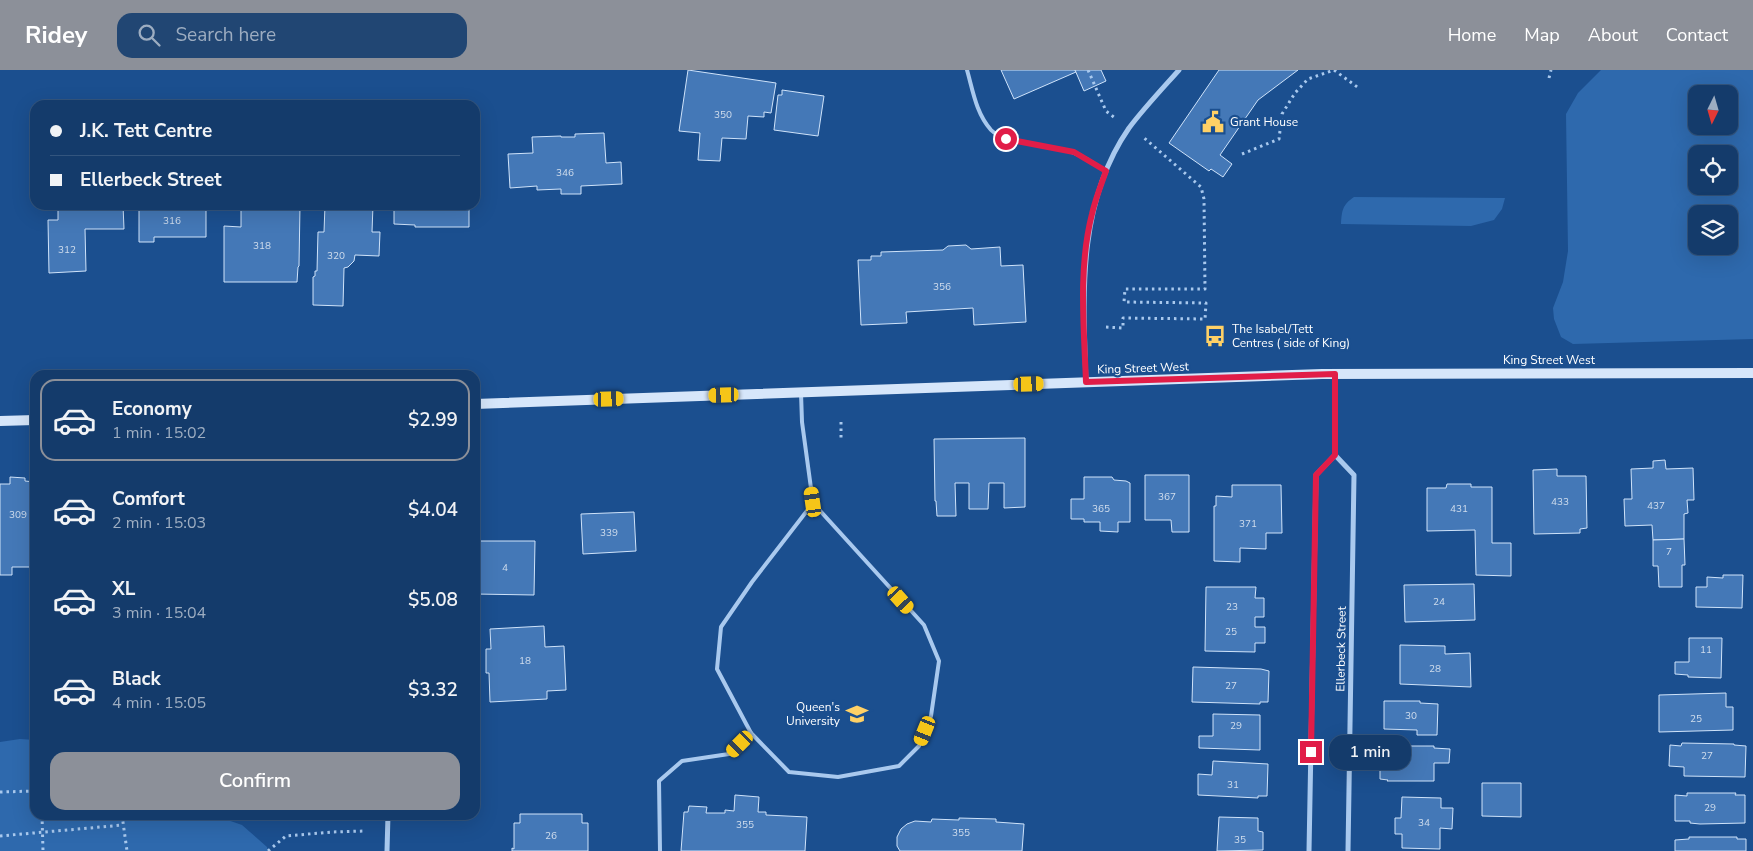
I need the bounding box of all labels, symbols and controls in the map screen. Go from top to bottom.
search box [117,13,467,58]
text: Ridey [25,19,87,51]
icon: search [135,21,163,49]
text: Search here [175,22,276,48]
text: Home [1448,23,1496,47]
text: Map [1524,23,1560,47]
text: About [1588,23,1638,47]
text: Contact [1666,23,1728,47]
north arrow [1688,85,1738,135]
map controls [1688,85,1738,255]
house number: 350 [714,108,732,122]
public building icon: Grant House [1200,109,1226,135]
place label: Grant House [1230,114,1298,130]
text: J.K. Tett Centre [80,118,212,144]
route start [995,128,1017,150]
button: locate [1688,145,1738,195]
house number: 346 [556,166,574,180]
text: Ellerbeck Street [80,167,221,193]
button: layers [1688,205,1738,255]
house number: 316 [163,214,181,228]
house number: 318 [253,239,271,253]
house number: 312 [58,243,76,257]
house number: 320 [327,249,345,263]
house number: 356 [933,280,951,294]
place label: The Isabel/Tett Centres ( side of King) [1232,321,1350,351]
bus stop icon: The Isabel/Tett Centres ( side of King) [1202,323,1228,349]
street label: King Street West [1503,352,1596,368]
street label: King Street West [1097,358,1190,378]
car [1013,376,1044,392]
car [708,387,739,403]
car [593,391,624,407]
text: Economy [112,396,192,422]
icon: car [52,398,97,443]
text: $2.99 [408,407,458,433]
text: 1 min · 15:02 [112,422,206,444]
text: Comfort [112,486,185,512]
car [803,486,822,518]
icon: car [52,488,97,533]
house number: 367 [1158,490,1176,504]
house number: 433 [1551,495,1569,509]
text: $4.04 [408,497,458,523]
house number: 437 [1647,499,1665,513]
house number: 365 [1092,502,1110,516]
house number: 431 [1450,502,1468,516]
house number: 309 [9,508,27,522]
text: 2 min · 15:03 [112,512,206,534]
house number: 371 [1239,517,1257,531]
house number: 339 [600,526,618,540]
house number: 7 [1666,545,1672,559]
house number: 4 [502,561,508,575]
text: XL [112,576,135,602]
icon: car [52,578,97,623]
car [885,584,916,616]
text: $5.08 [408,587,458,613]
house number: 24 [1433,595,1445,609]
house number: 23 [1226,600,1238,614]
text: 3 min · 15:04 [112,602,206,624]
street label: Ellerbeck Street [1332,605,1350,692]
house number: 25 [1225,625,1237,639]
house number: 11 [1700,643,1712,657]
house number: 18 [519,654,531,668]
house number: 28 [1429,662,1441,676]
text: Black [112,666,161,692]
icon: car [52,668,97,713]
text: $3.32 [408,677,458,703]
house number: 27 [1225,679,1237,693]
text: 4 min · 15:05 [112,692,206,714]
place label: Queen's University [786,699,841,729]
school or university icon: Queen's University [844,701,870,727]
house number: 30 [1405,709,1417,723]
house number: 25 [1690,712,1702,726]
car [912,714,937,748]
house number: 29 [1230,719,1242,733]
car [724,728,755,760]
callout: 1 min [1328,734,1411,770]
route end [1300,741,1322,763]
text: 1 min [1350,741,1390,763]
house number: 27 [1701,749,1713,763]
button: Confirm [50,752,460,810]
house number: 31 [1227,778,1239,792]
house number: 29 [1704,801,1716,815]
house number: 34 [1418,816,1430,830]
house number: 355 [736,818,754,832]
house number: 355 [952,826,970,840]
house number: 26 [545,829,557,843]
house number: 35 [1234,833,1246,847]

